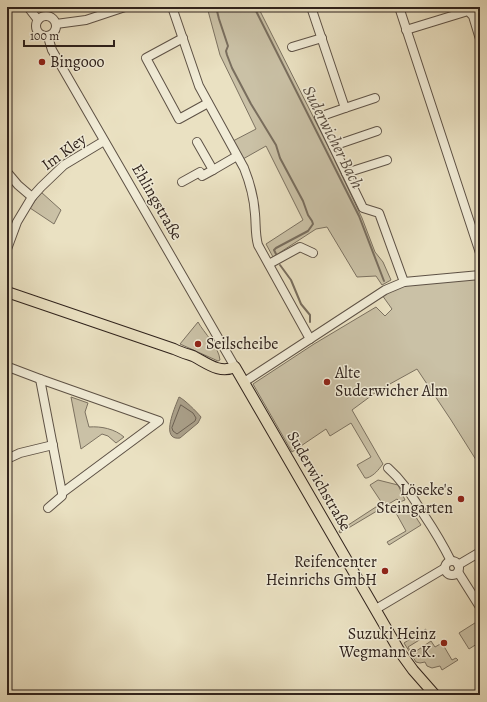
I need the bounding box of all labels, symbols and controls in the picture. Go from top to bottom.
scale bar [24,22,114,48]
text: 100 m [30,28,59,44]
place label: Bingooo [50,51,105,73]
marker: Bingooo [37,57,47,67]
water label: Suderwicher Bach [297,81,369,193]
street label: Im Kley [37,128,92,176]
street label: Ehlingstraße [126,160,188,244]
place label: Seilscheibe [206,333,278,355]
marker: Seilscheibe [193,339,203,349]
place label: Alte Suderwicher Alm [334,362,448,402]
marker: Alte Suderwicher Alm [322,377,332,387]
street label: Suderwichstraße [281,427,357,535]
place label: Löseke's Steingarten [376,479,453,519]
marker: Löseke's Steingarten [456,494,466,504]
place label: Reifencenter Heinrichs GmbH [266,551,377,591]
marker: Reifencenter Heinrichs GmbH [380,566,390,576]
place label: Suzuki Heinz Wegmann e.K. [338,623,436,663]
marker: Suzuki Heinz Wegmann e.K. [439,638,449,648]

